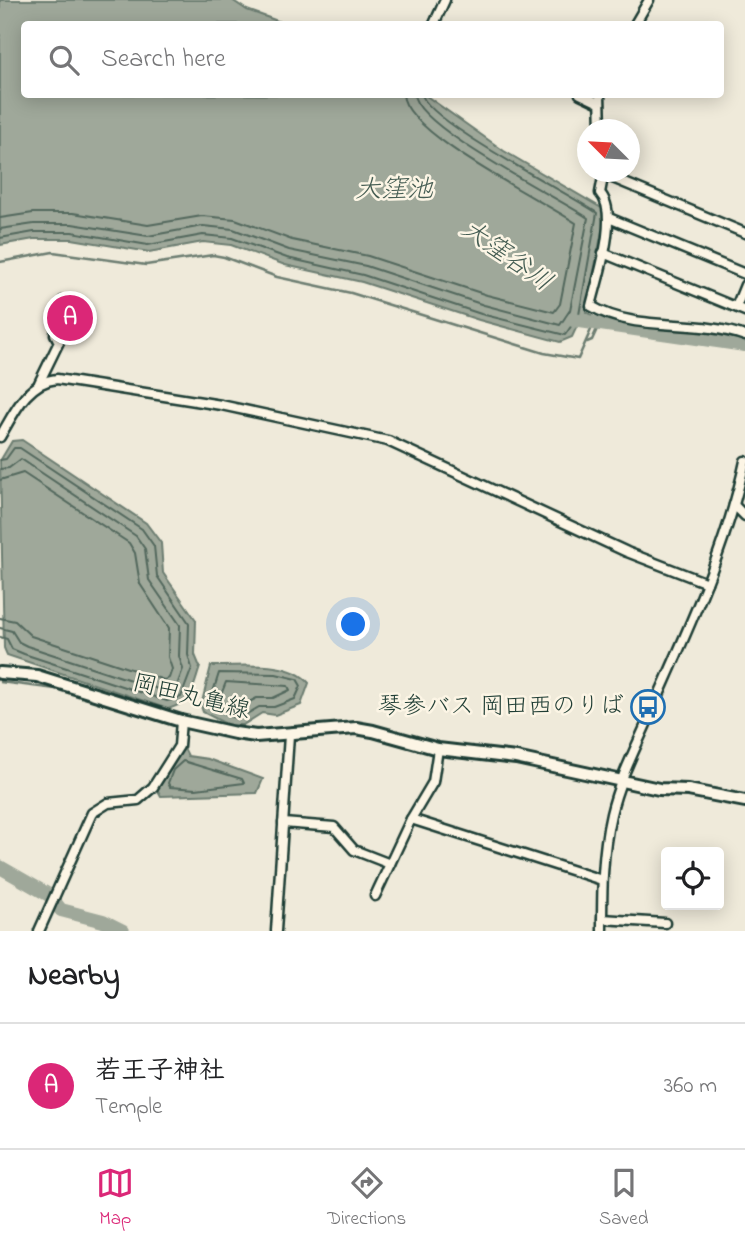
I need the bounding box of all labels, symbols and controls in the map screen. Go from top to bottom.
search box [21,21,724,98]
icon: search [45,41,83,79]
text: Search here [101,41,226,79]
north arrow [577,119,640,182]
water label: 大窪池 [355,172,434,210]
water label: 大窪谷川 [452,212,560,302]
pin: A [47,292,93,344]
your location [336,607,370,641]
street label: 岡田丸亀線 [129,667,253,729]
bus stop icon: 琴参バス 岡田西のりば [629,688,667,726]
place label: 琴参バス 岡田西のりば [378,690,624,725]
map controls [661,847,724,910]
button: locate [661,847,724,910]
text: Nearby [28,955,120,999]
text: 若王子神社 [95,1053,225,1091]
text: A [44,1070,58,1103]
text: 360 m [664,1070,717,1103]
text: Temple [95,1091,162,1124]
tab: Map [96,1164,134,1233]
tab: Directions [327,1164,406,1233]
tab: Saved [599,1164,649,1233]

